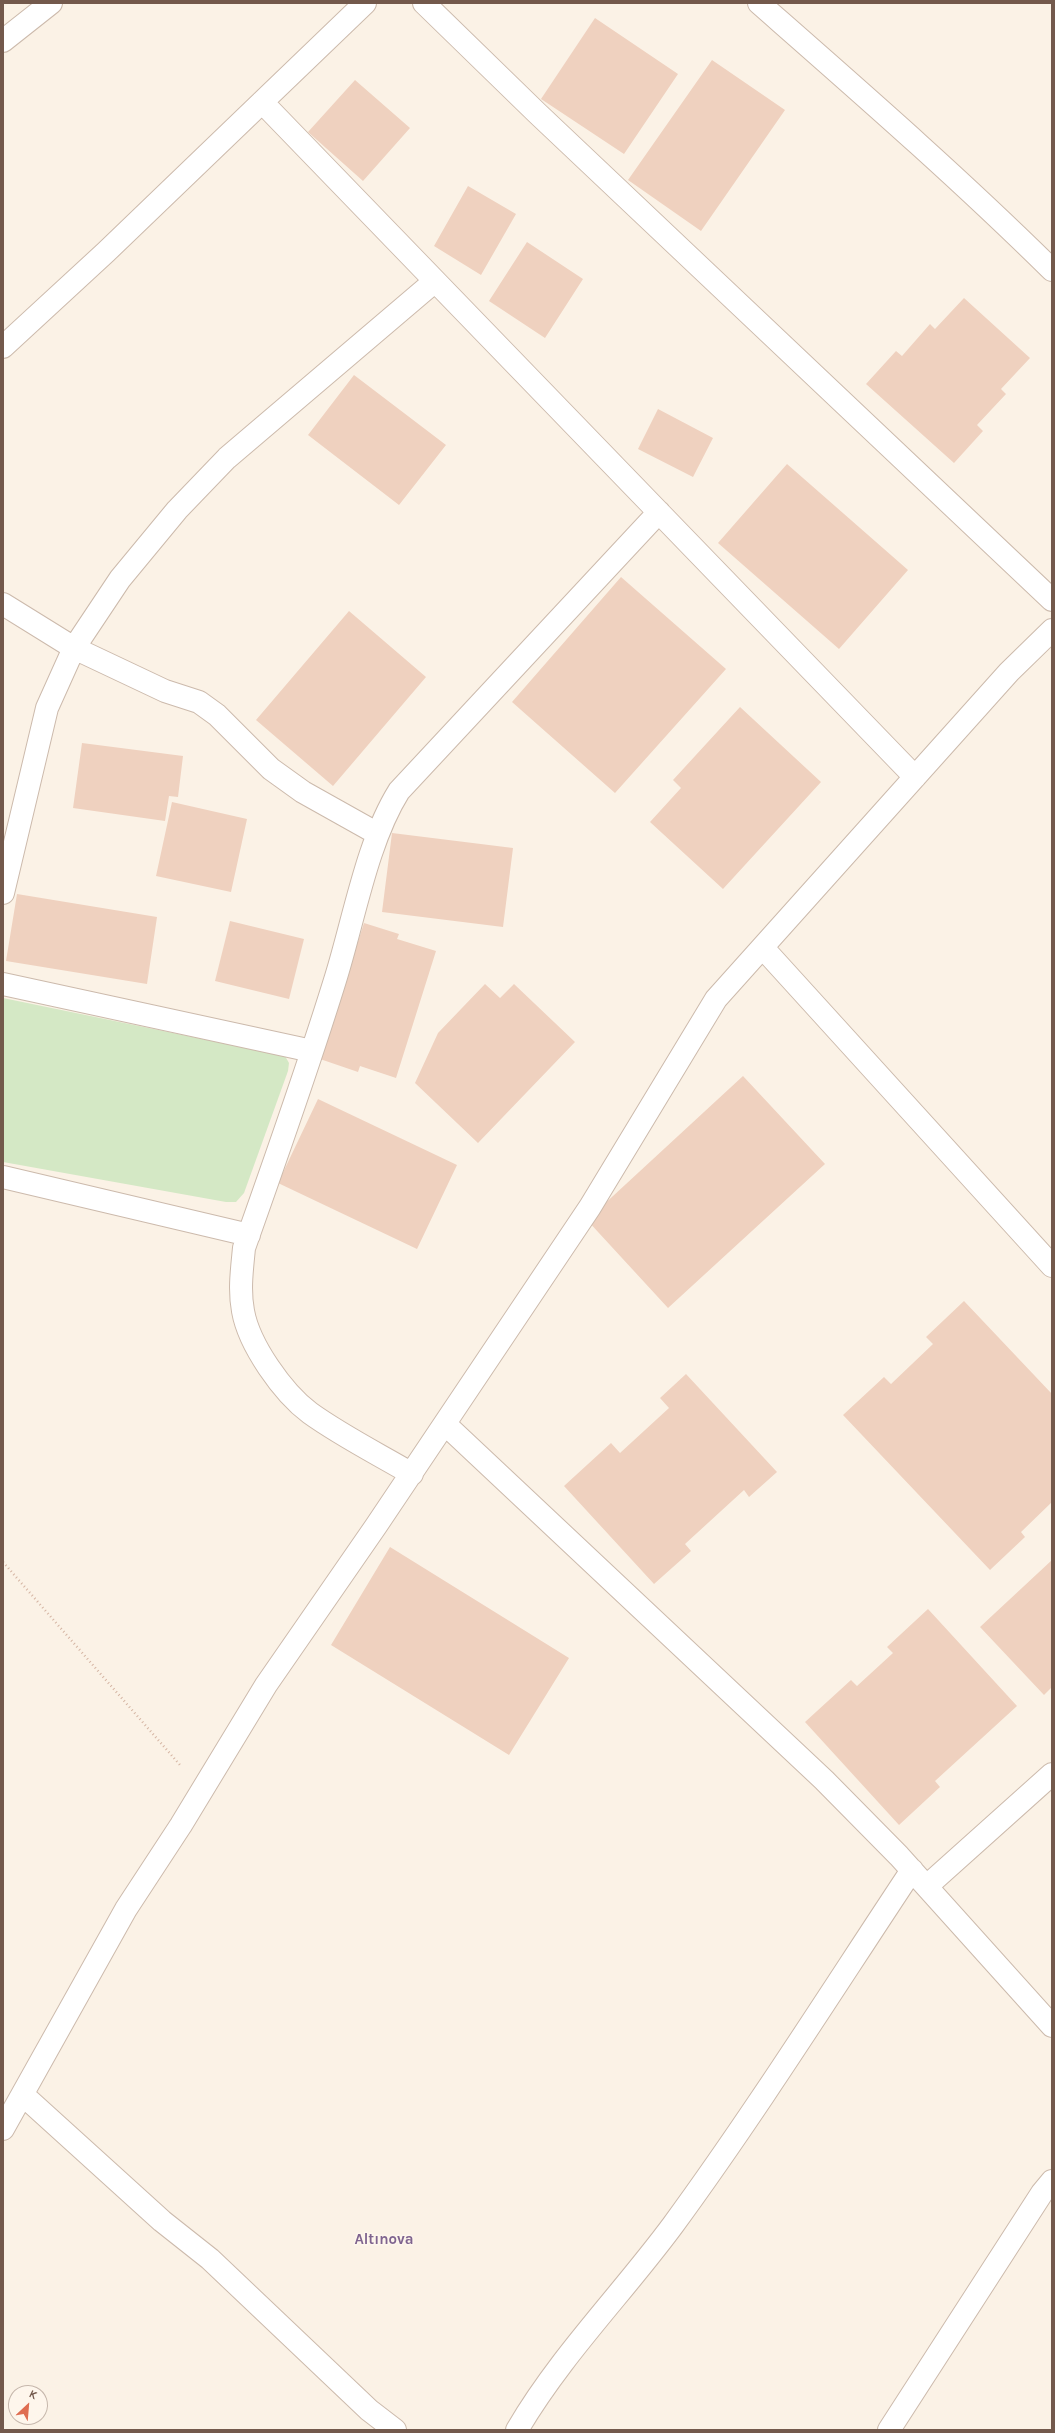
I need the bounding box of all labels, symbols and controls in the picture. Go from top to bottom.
district label: Altınova [354,2231,414,2249]
north arrow [8,2385,48,2425]
text: K [27,2387,39,2402]

